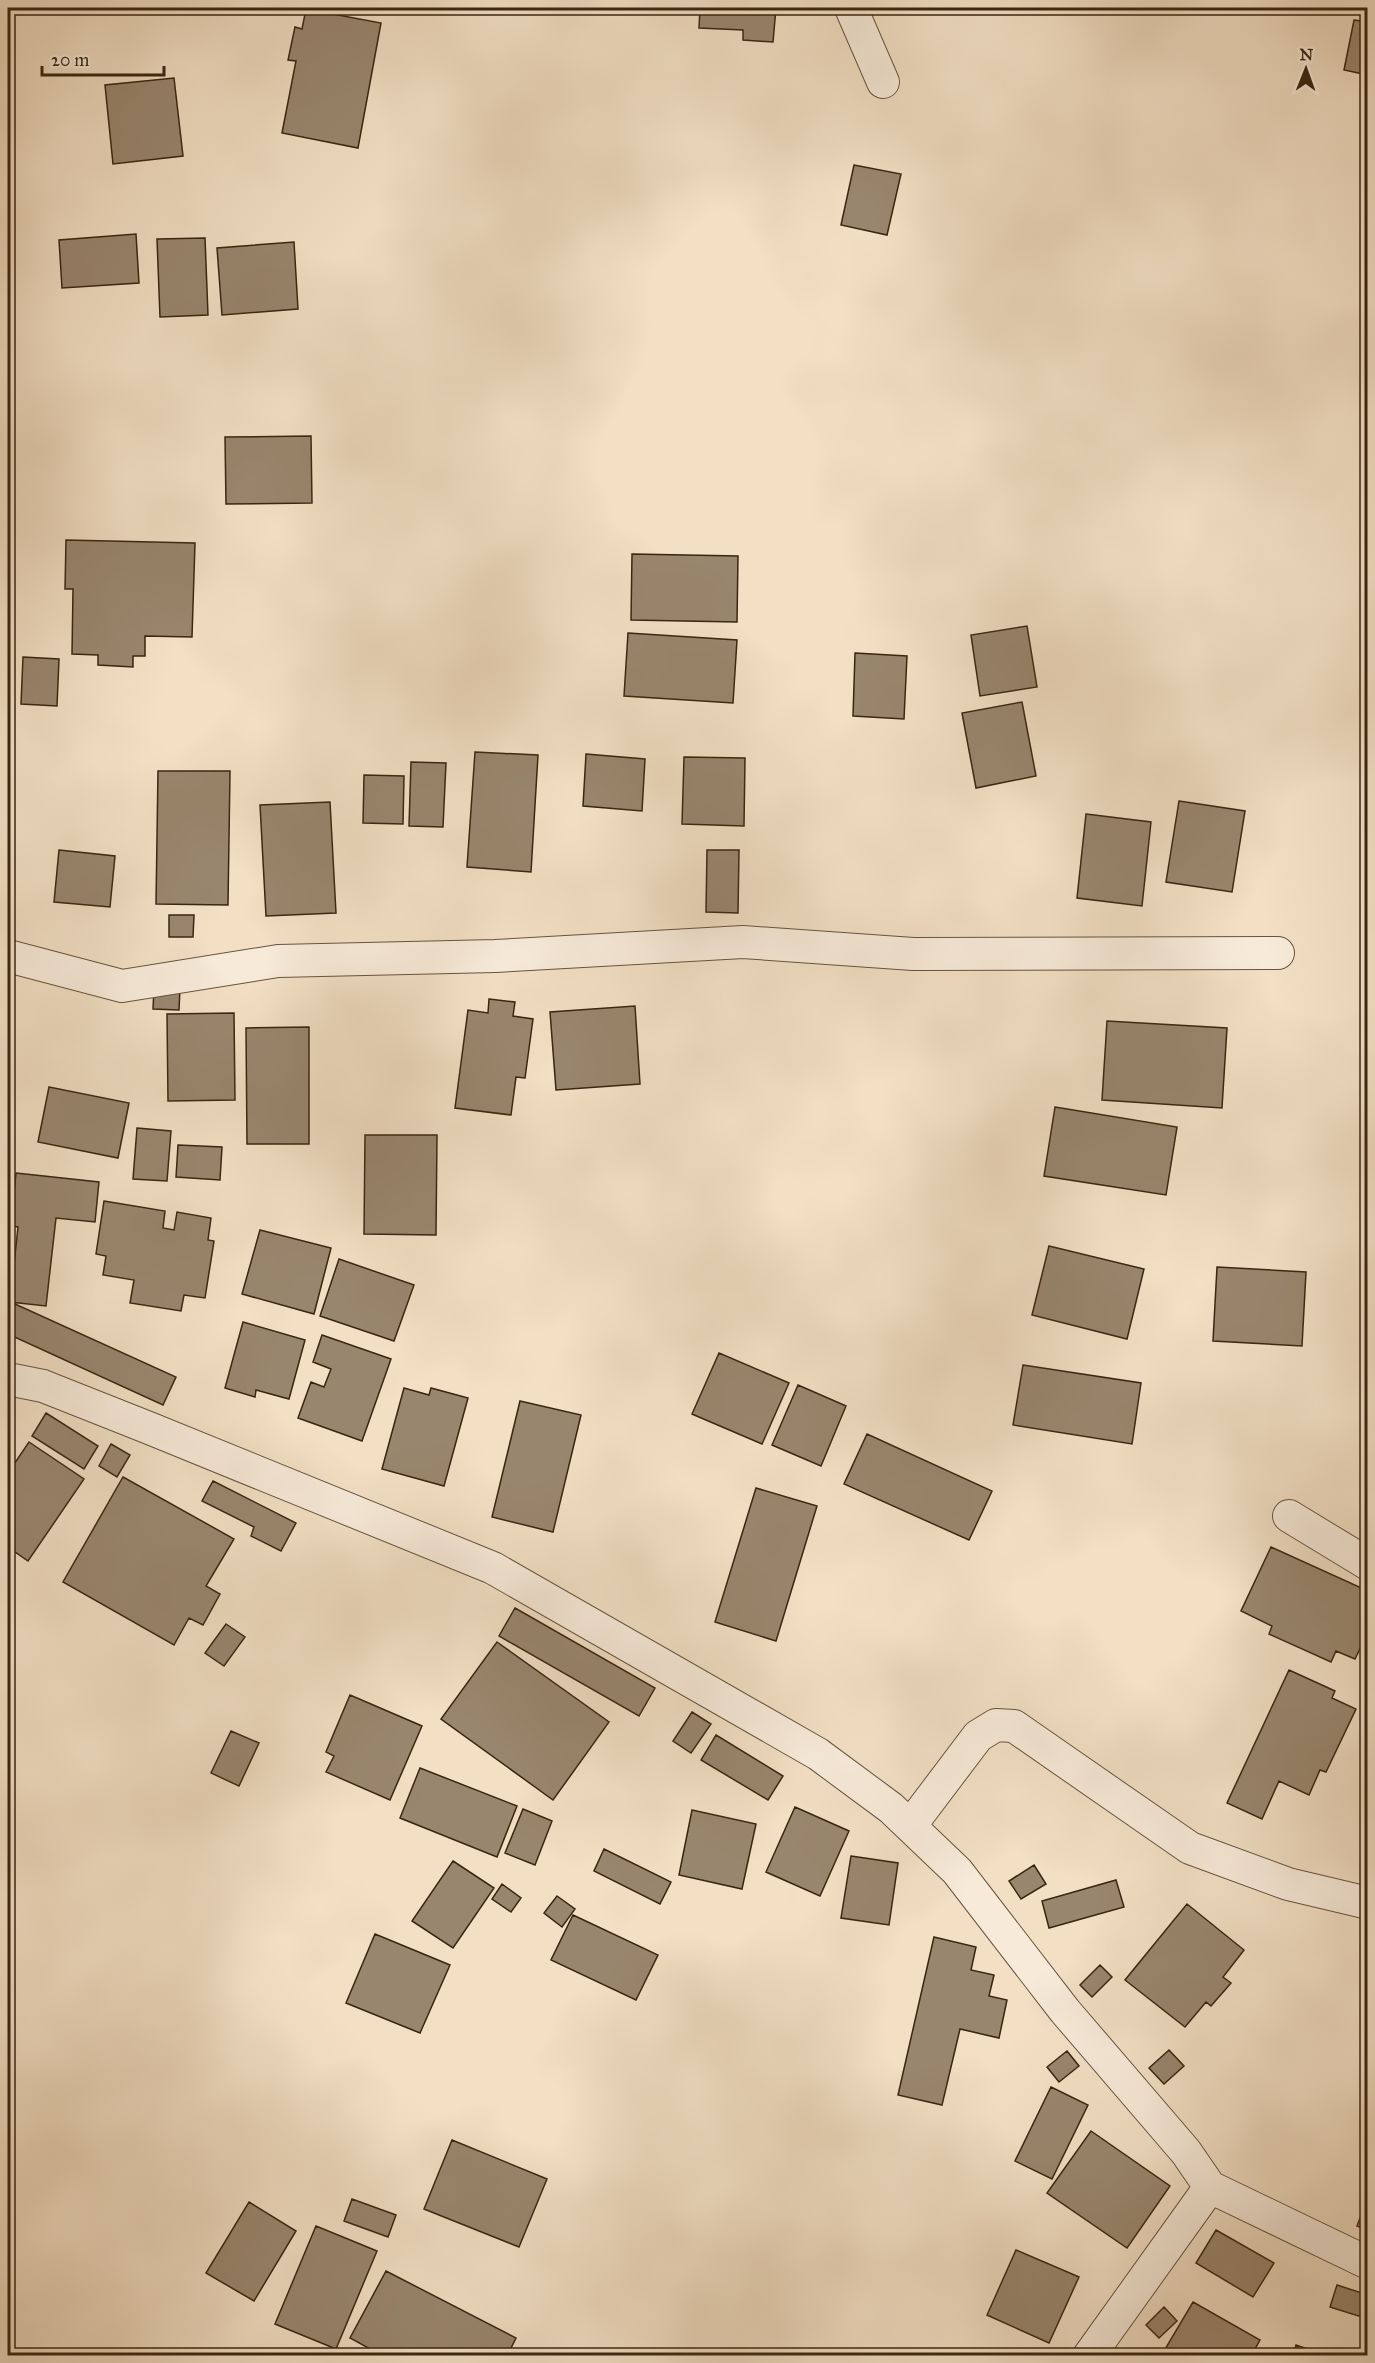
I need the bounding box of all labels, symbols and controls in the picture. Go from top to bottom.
scale bar [42,39,164,77]
north arrow [1276,39,1336,99]
text: N [1299,45,1314,64]
text: 20 m [51,49,89,71]

